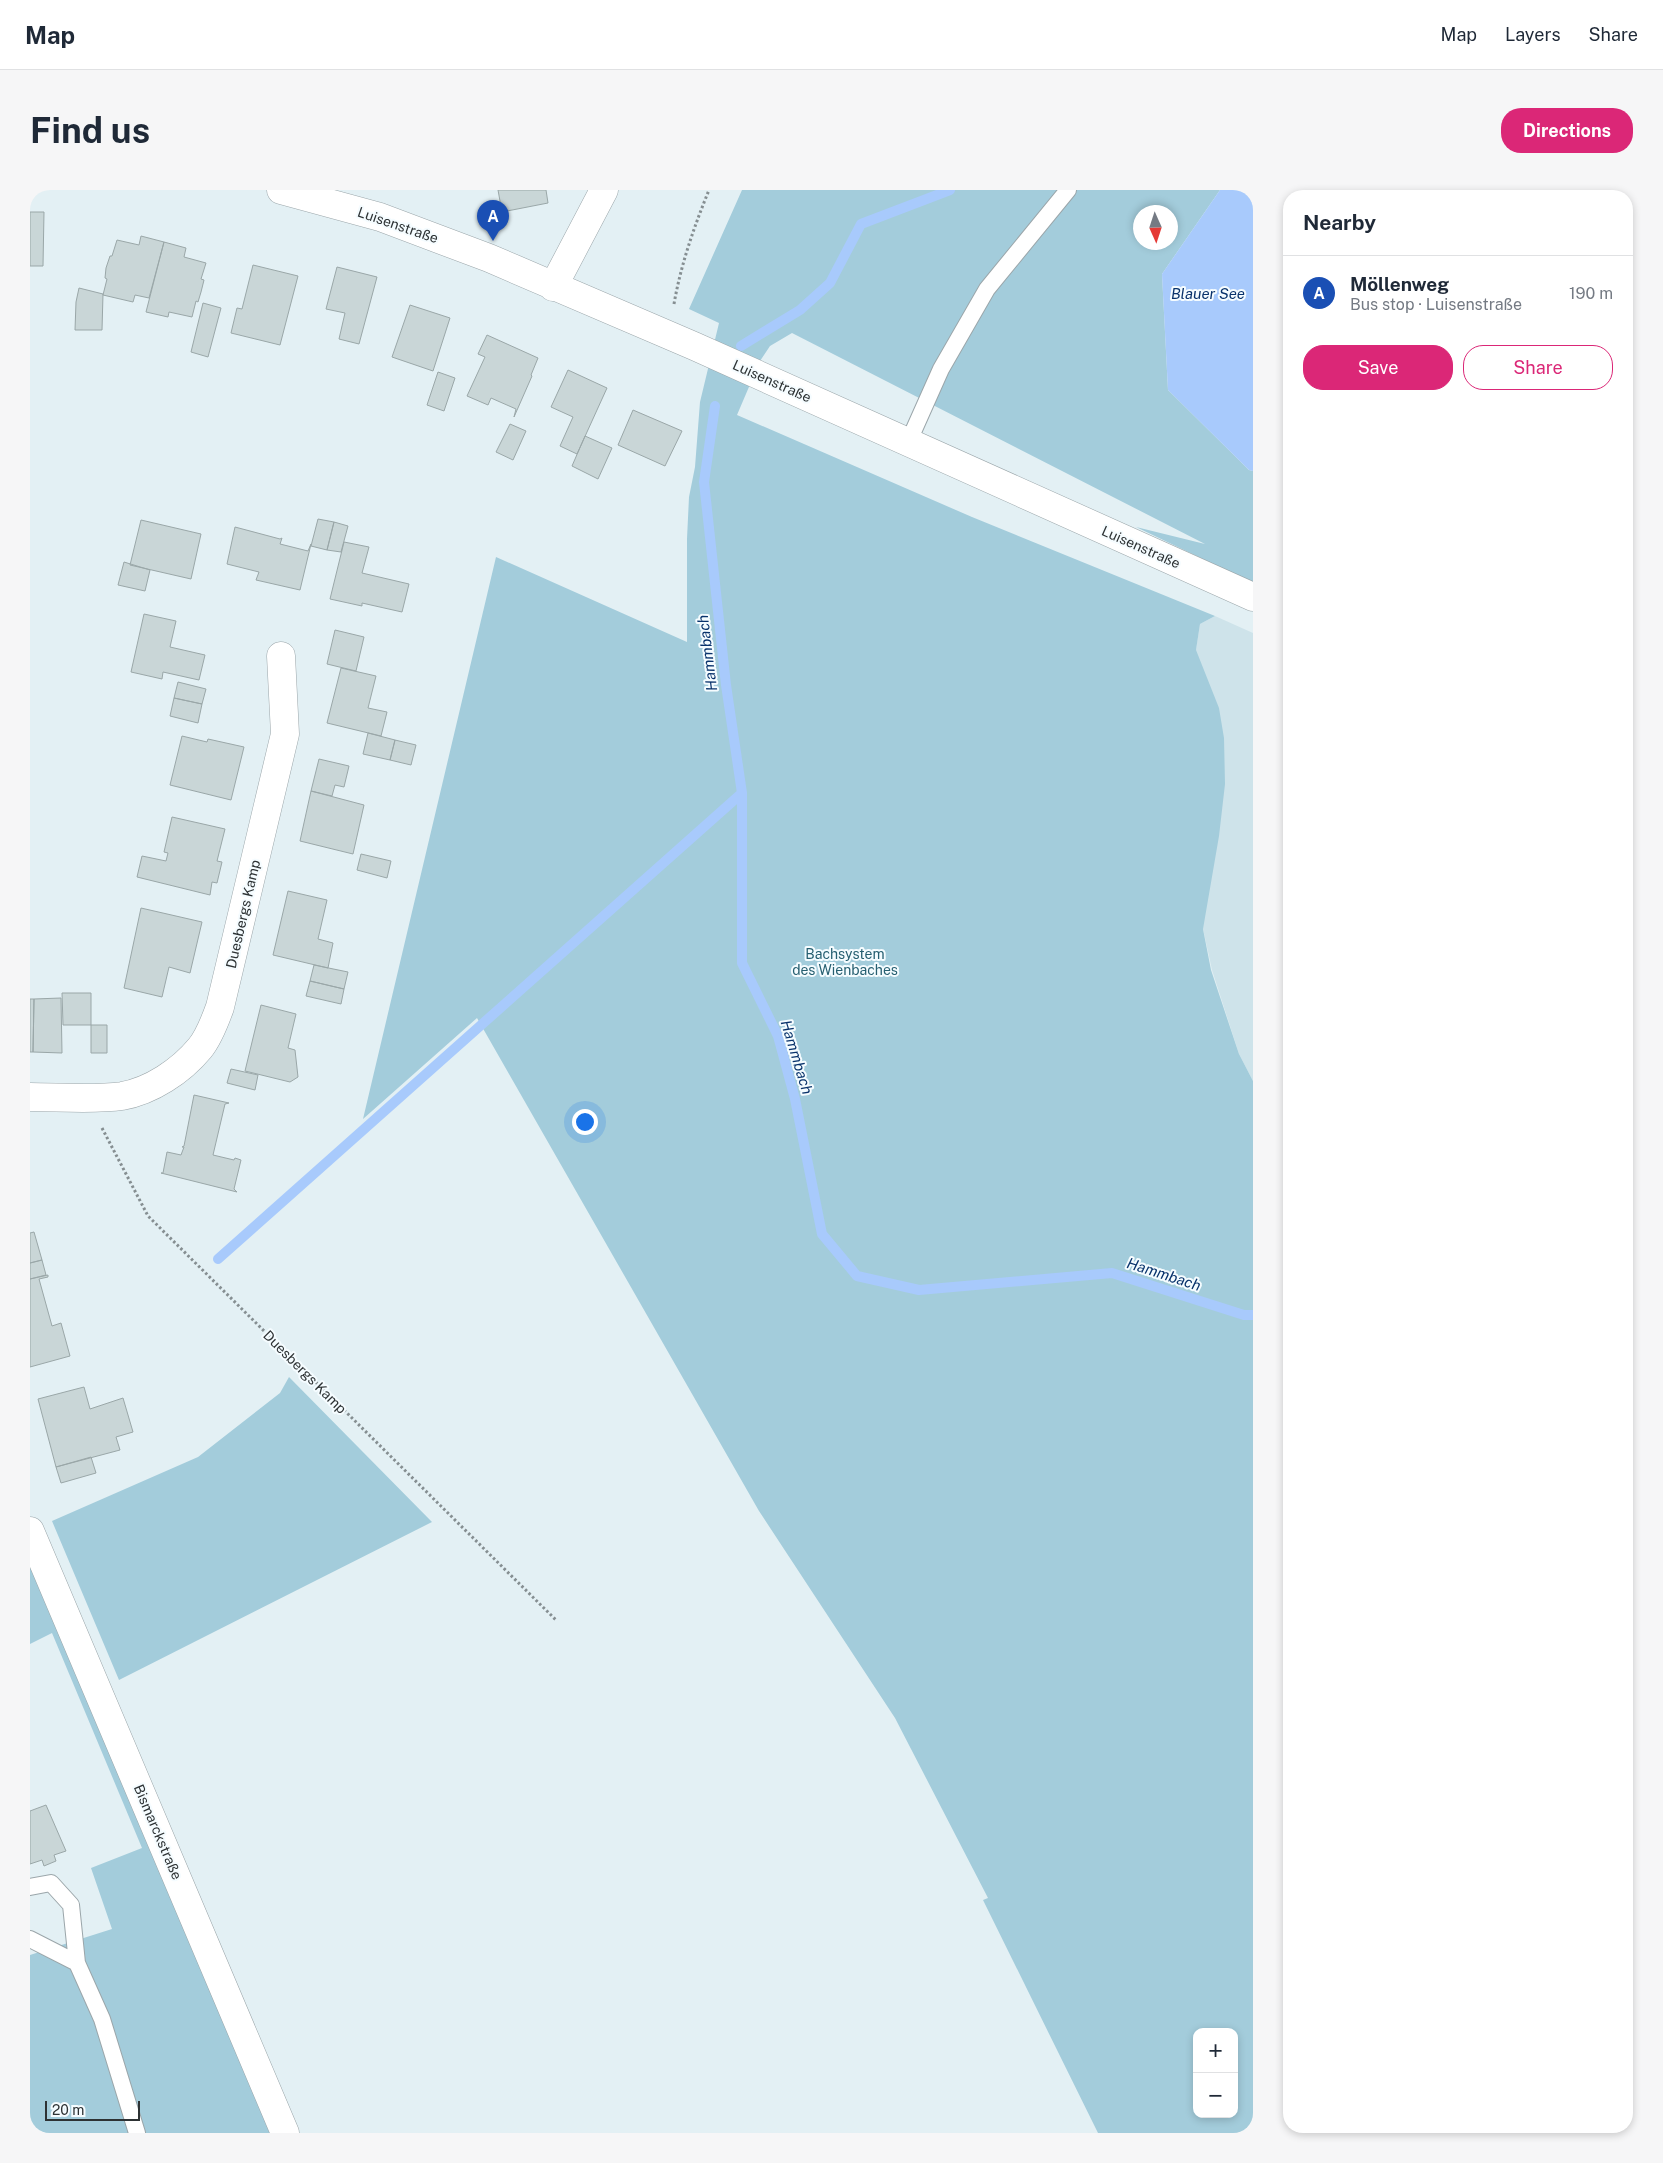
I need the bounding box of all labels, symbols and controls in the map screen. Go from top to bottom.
text: Map [25,21,75,49]
text: Map [1441,24,1477,45]
text: Layers [1505,24,1561,45]
text: Share [1589,24,1638,45]
button: Directions [1501,108,1633,153]
text: Find us [30,110,150,151]
pin: A [477,200,509,241]
street label: Luisenstraße [356,204,441,246]
north arrow [1133,205,1178,250]
text: Nearby [1303,210,1376,235]
text: Möllenweg [1350,273,1449,295]
text: A [1313,284,1325,303]
text: 190 m [1569,284,1613,303]
water label: Blauer See [1171,285,1245,302]
text: Bus stop · Luisenstraße [1350,295,1522,314]
button: Save [1303,345,1453,390]
button: Share [1463,345,1613,390]
street label: Luisenstraße [730,357,814,405]
street label: Luisenstraße [1099,523,1183,571]
water label: Hammbach [694,614,720,692]
street label: Duesbergs Kamp [223,858,263,970]
park label: Bachsystem des Wienbaches [792,946,898,978]
water label: Hammbach [778,1018,816,1096]
your location [572,1109,598,1135]
water label: Hammbach [1125,1254,1203,1294]
street label: Duesbergs Kamp [260,1327,350,1417]
street label: Bismarckstraße [131,1782,185,1882]
map controls [1193,2028,1238,2118]
button: + [1193,2028,1238,2073]
button: − [1193,2073,1238,2118]
scale bar [45,2098,140,2121]
text: 20 m [52,2102,84,2118]

